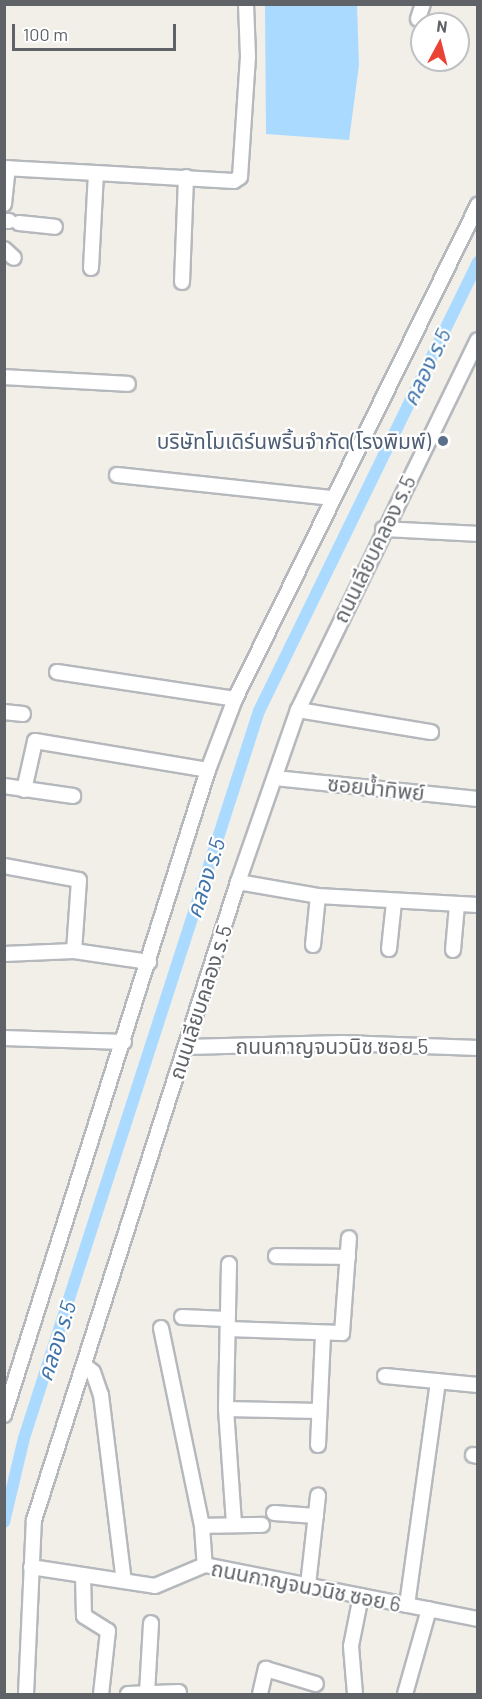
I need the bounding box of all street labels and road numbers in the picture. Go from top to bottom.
street label: ถนนเลียบคลอง ร.5 [327,471,421,627]
street label: ซอยน้ำทิพย์ [326,770,426,806]
street label: ถนนเลียบคลอง ร.5 [163,922,237,1082]
street label: ถนนกาญจนวนิช ซอย 5 [236,1033,428,1059]
street label: ถนนกาญจนวนิช ซอย 6 [209,1555,403,1617]

